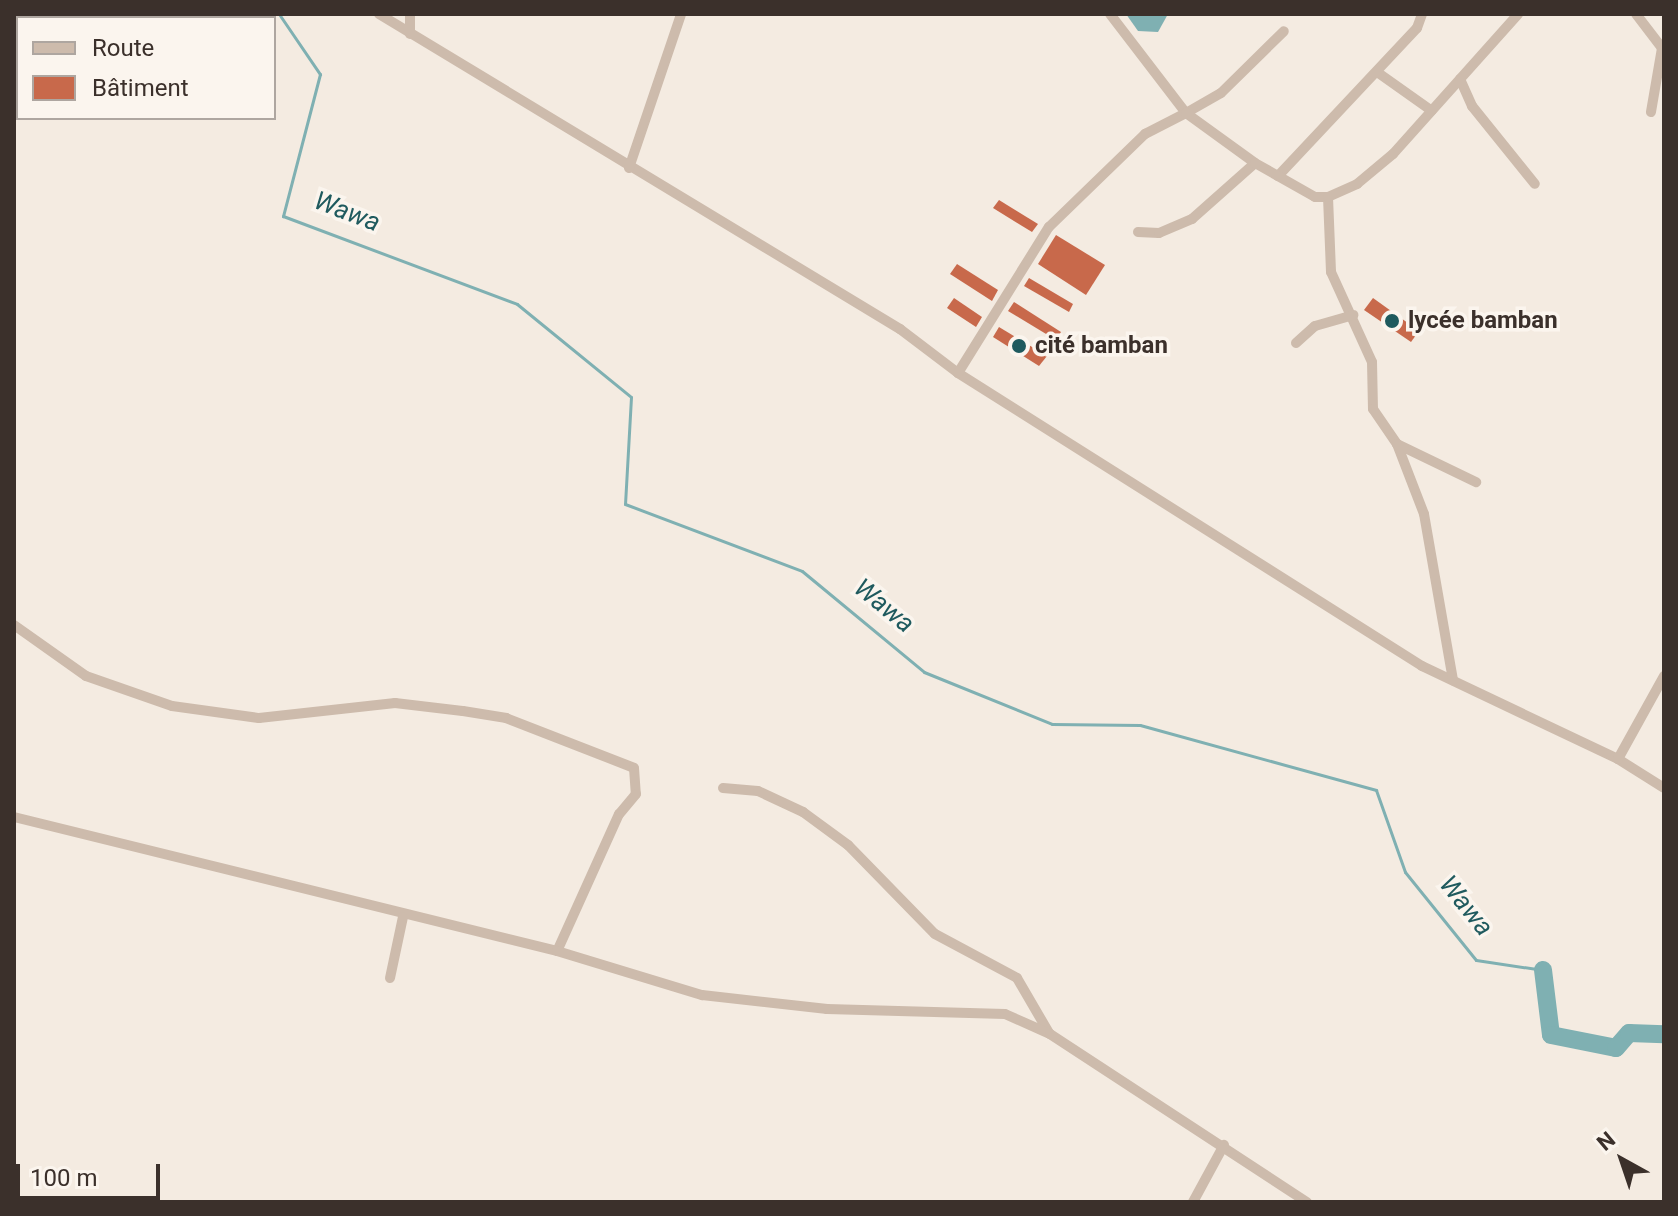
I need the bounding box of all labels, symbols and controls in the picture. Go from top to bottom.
legend [16,16,276,120]
text: Route [92,34,154,62]
text: Bâtiment [92,74,189,102]
water label: Wawa [310,185,384,239]
place label: lycée bamban [1408,307,1558,335]
marker: lycée bamban [1383,312,1401,330]
place label: cité bamban [1035,332,1168,360]
marker: cité bamban [1010,337,1028,355]
water label: Wawa [848,572,920,640]
water label: Wawa [1432,870,1500,942]
north arrow [1582,1120,1662,1200]
text: N [1592,1127,1620,1156]
scale bar [20,1148,164,1198]
text: 100 m [30,1164,97,1192]

